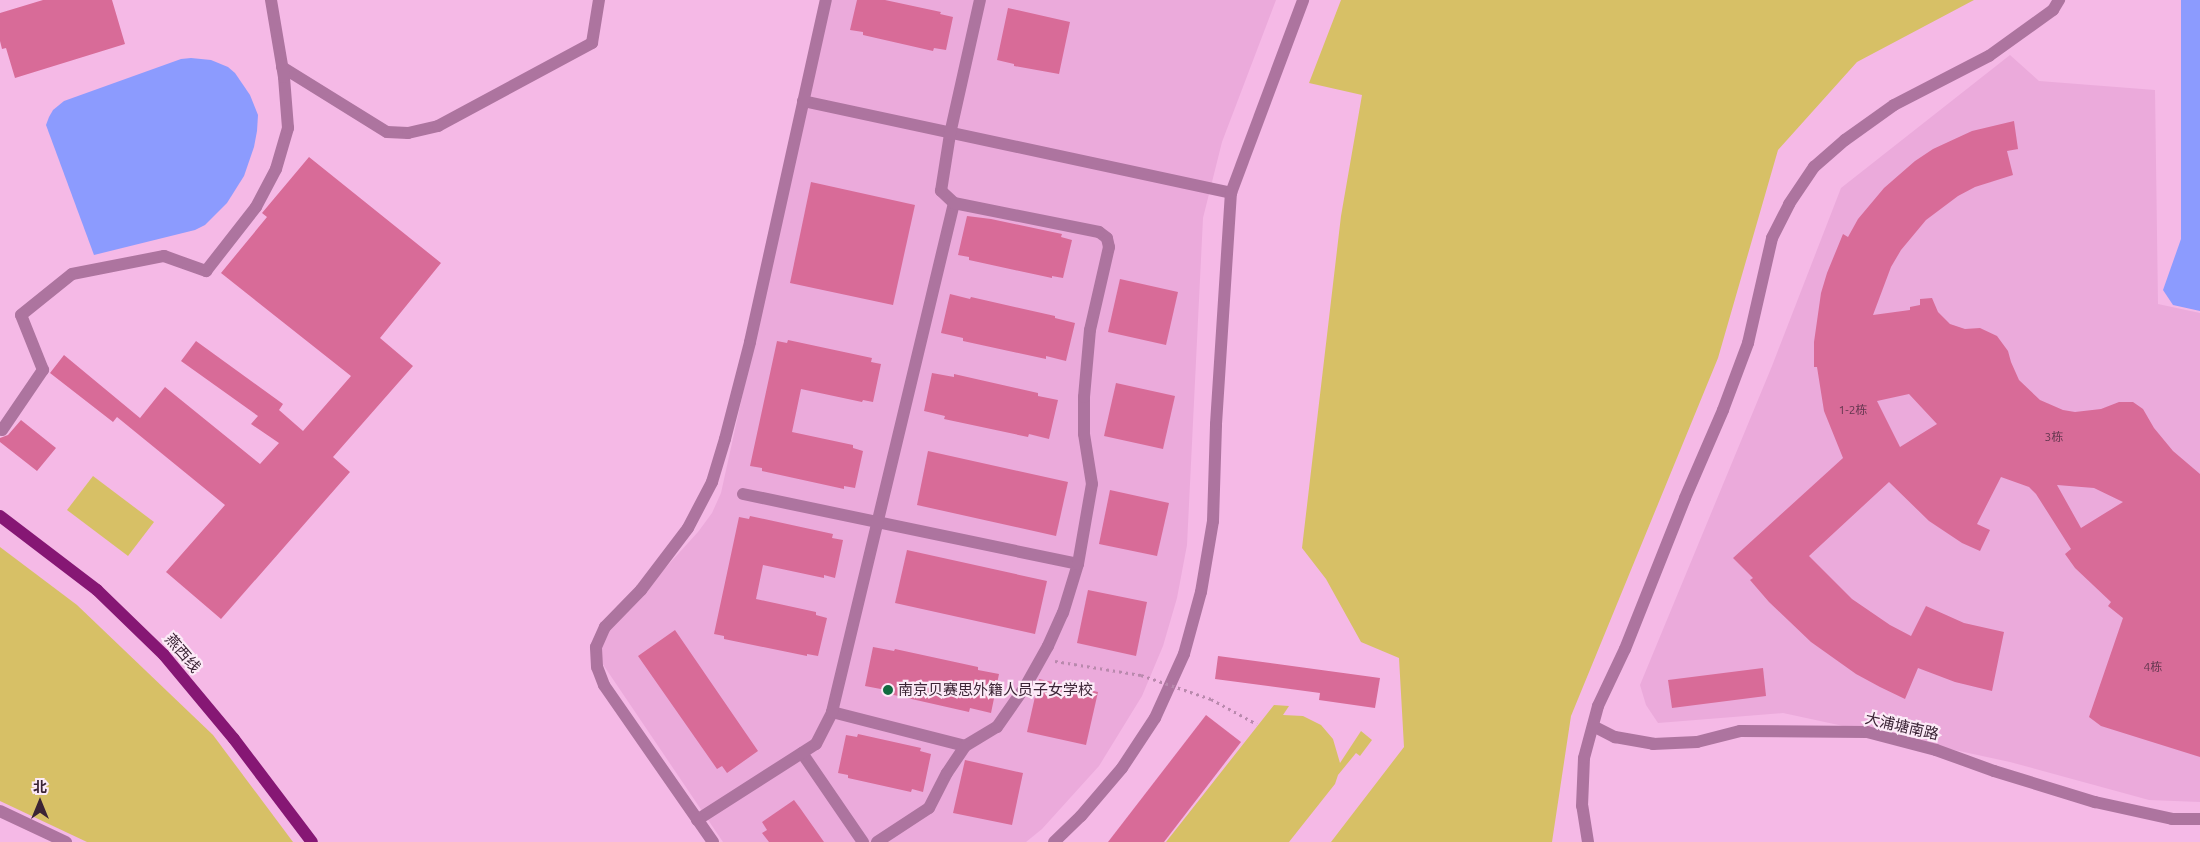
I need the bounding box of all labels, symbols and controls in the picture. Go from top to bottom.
house number: 1-2栋 [1838,403,1868,417]
house number: 3栋 [2045,430,2063,444]
street label: 燕西线 [161,630,205,676]
house number: 4栋 [2144,660,2162,674]
place label: 南京贝赛思外籍人员子女学校 [898,681,1093,699]
marker: 南京贝赛思外籍人员子女学校 [882,684,894,696]
street label: 大浦塘南路 [1863,709,1941,743]
north arrow [15,777,65,827]
text: 北 [33,779,47,795]

